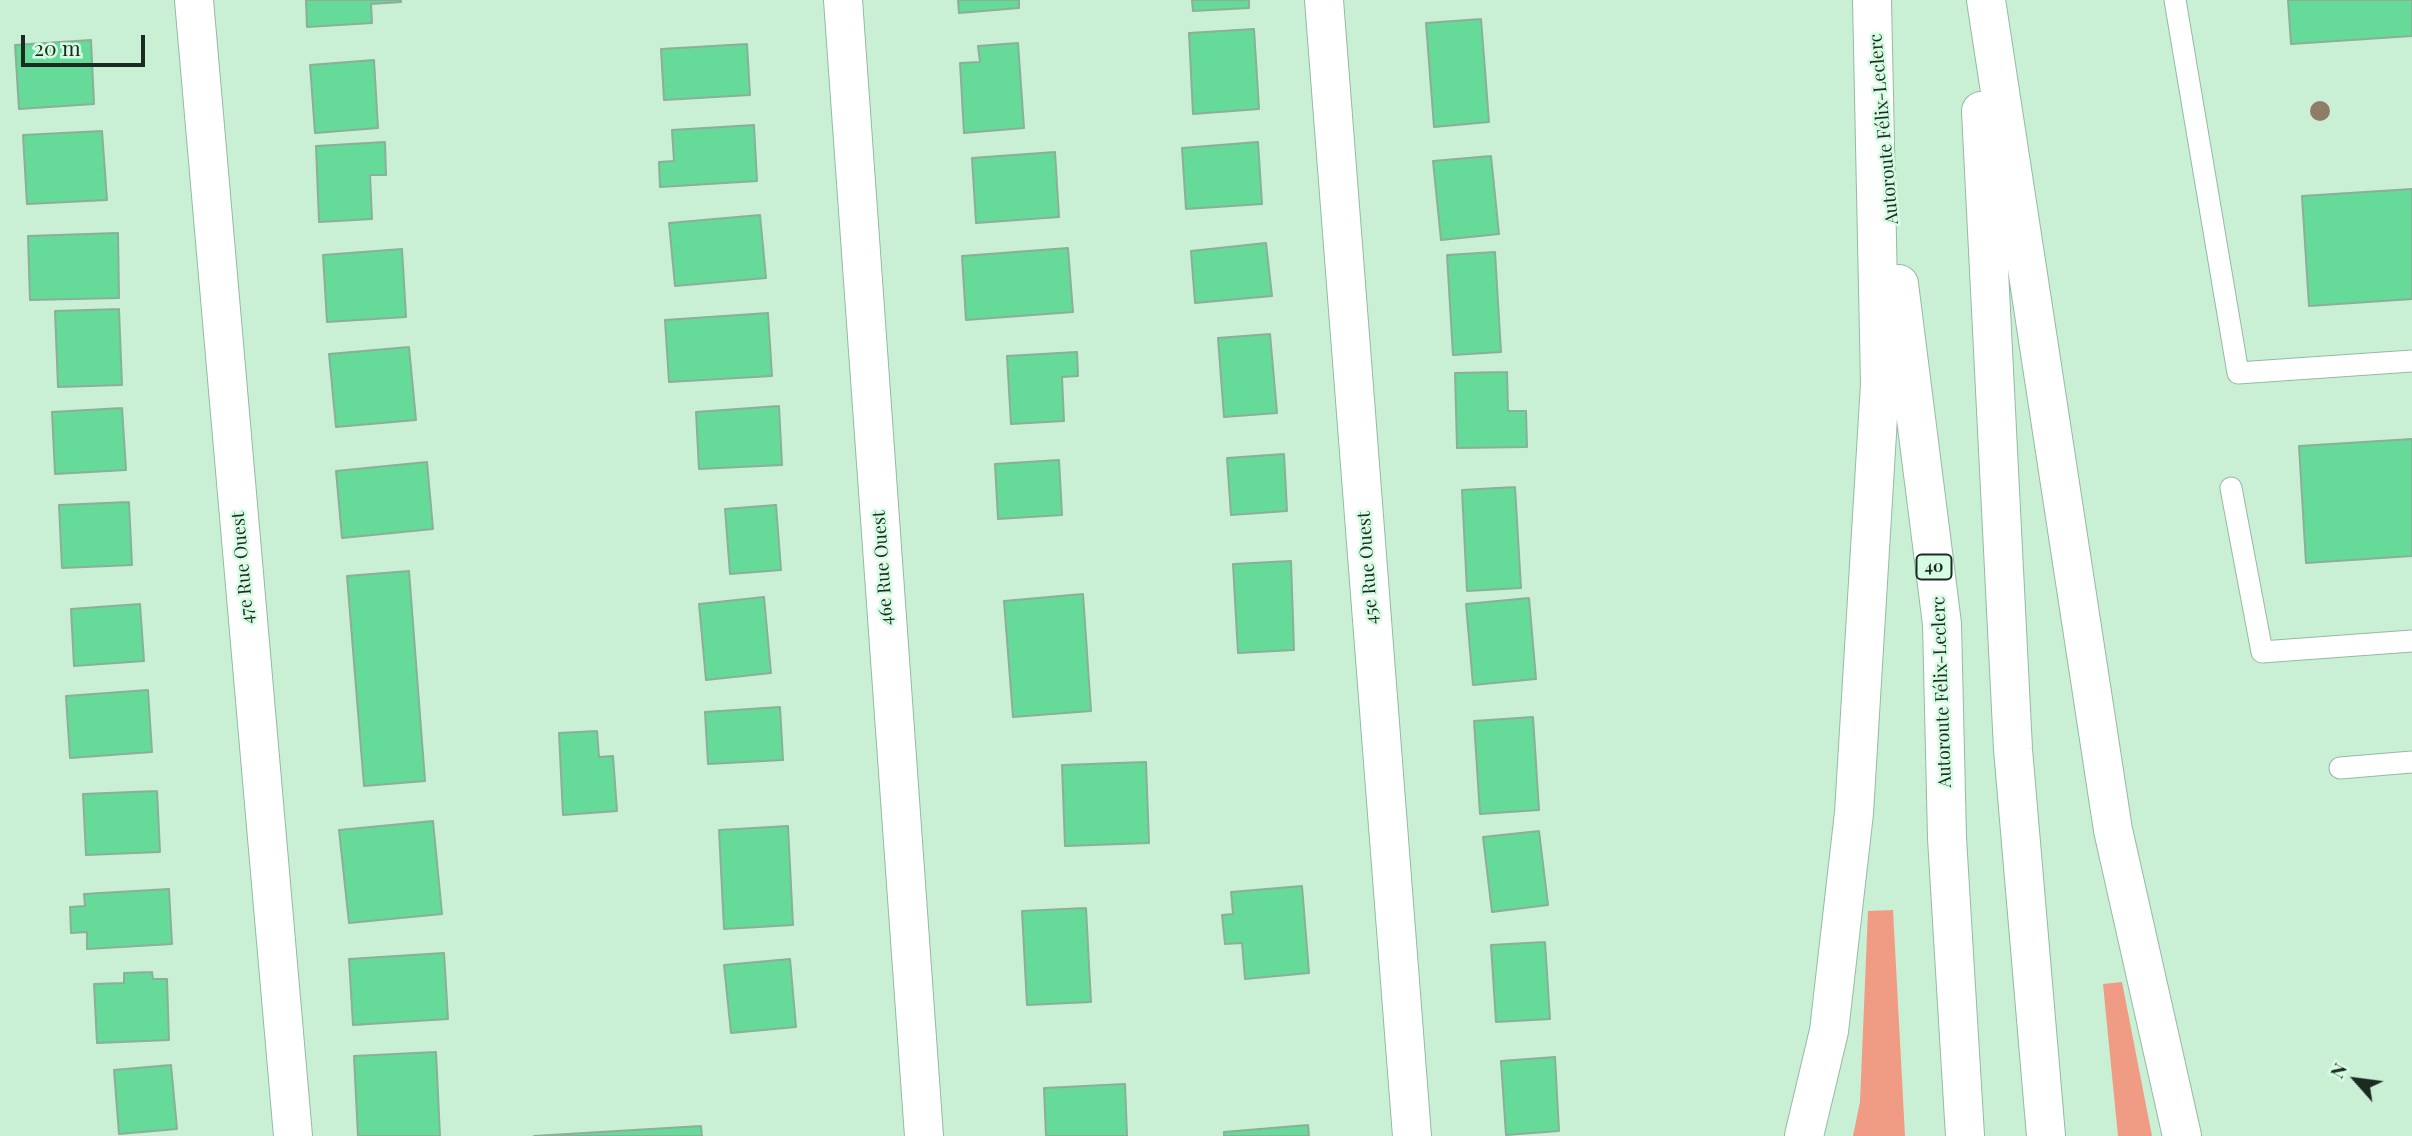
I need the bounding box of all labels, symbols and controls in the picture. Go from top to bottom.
scale bar [24,21,149,65]
text: 20 m [34,33,81,61]
street label: Autoroute Félix-Leclerc [1865,33,1903,225]
street label: 46e Rue Ouest [868,510,898,626]
street label: 47e Rue Ouest [227,511,259,625]
street label: 45e Rue Ouest [1353,511,1383,625]
road number: 40 [1916,554,1952,580]
street label: Autoroute Félix-Leclerc [1928,596,1956,788]
north arrow [2321,1045,2391,1115]
text: N [2323,1058,2352,1082]

